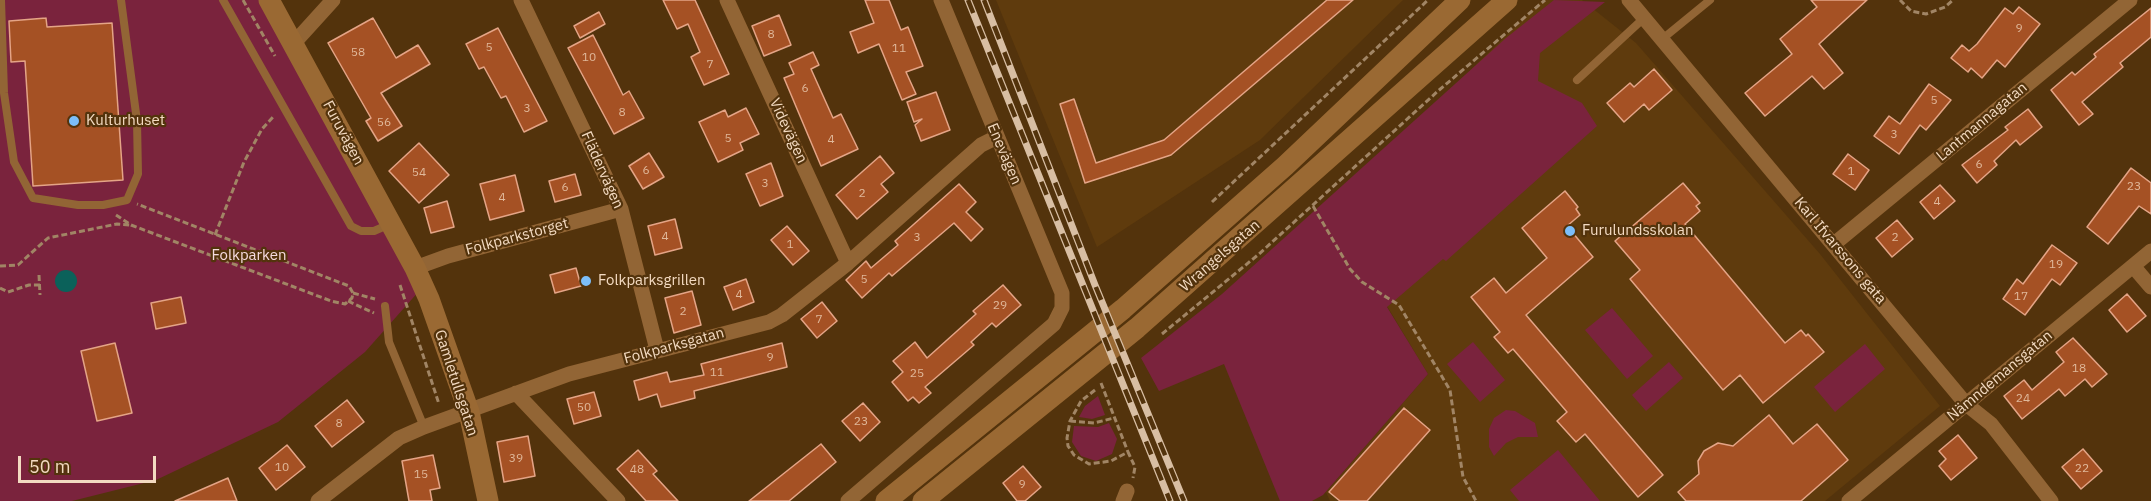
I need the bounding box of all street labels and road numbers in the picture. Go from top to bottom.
street label: Lantmannagatan [1933,79,2031,165]
street label: Videvägen [765,96,811,166]
street label: Furuvägen [319,98,367,168]
street label: Enevägen [983,120,1025,188]
street label: Flädervägen [577,128,627,212]
street label: Karl Ifvarssons gata [1790,194,1890,308]
street label: Folkparkstorget [464,215,570,259]
street label: Wrangelsgatan [1176,216,1264,296]
street label: Folkparksgatan [622,324,726,368]
street label: Nämndemansgatan [1944,327,2056,425]
street label: Gamletullsgatan [430,328,482,438]

